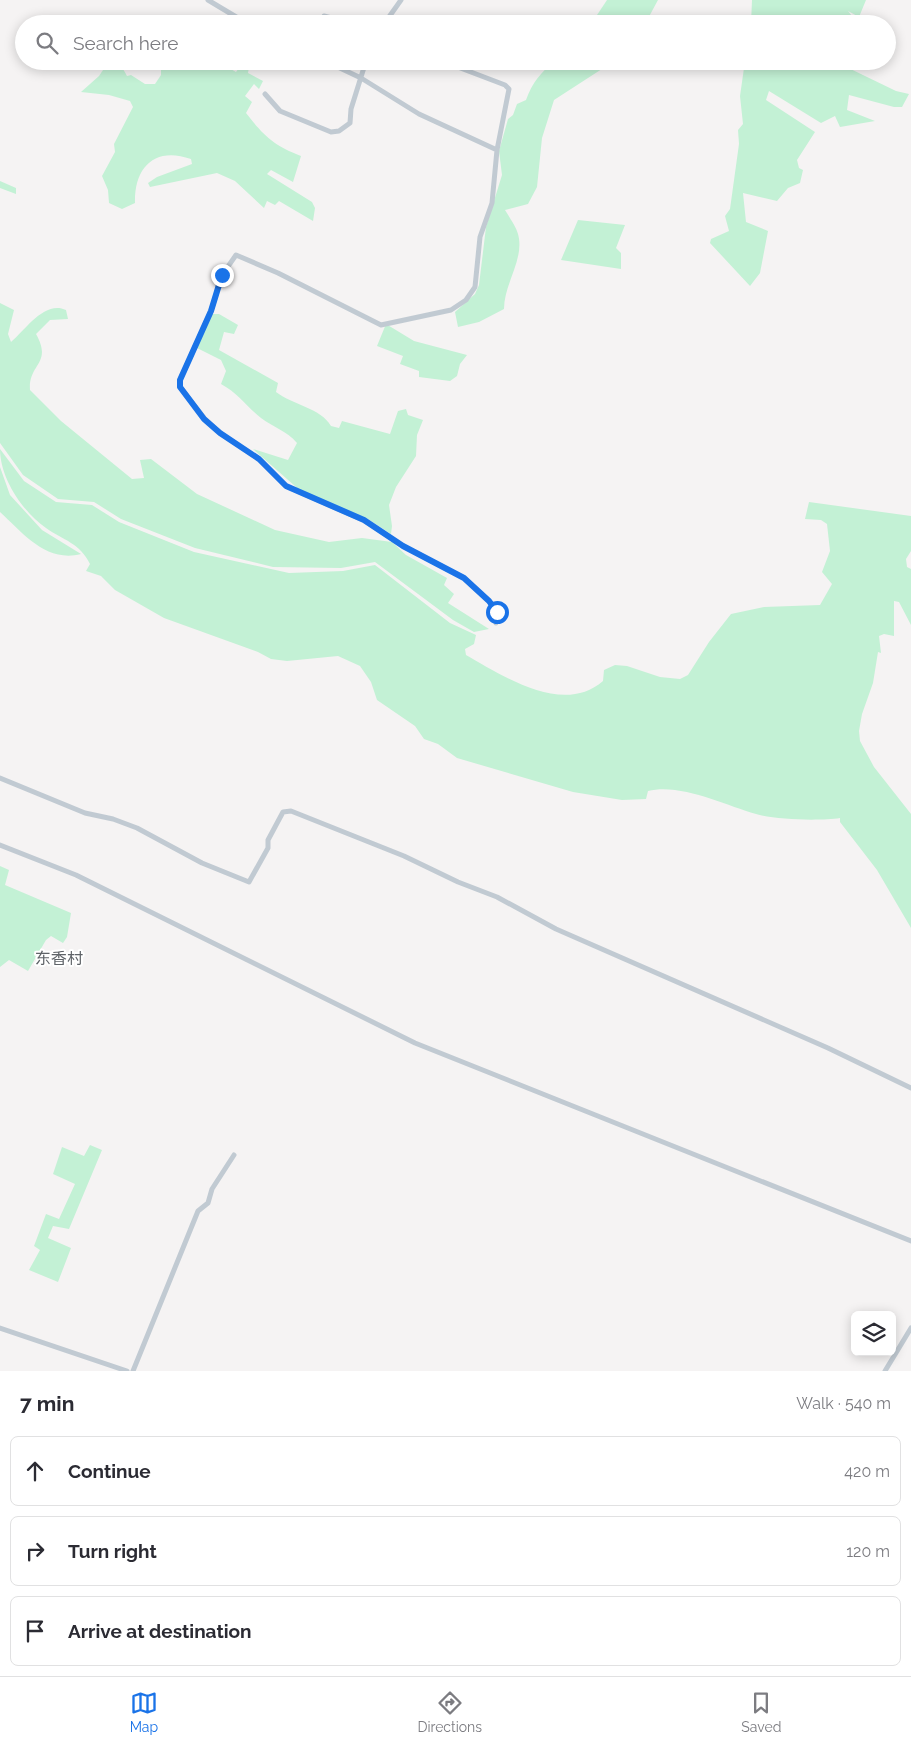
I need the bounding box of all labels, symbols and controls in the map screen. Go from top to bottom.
search box [15,15,896,70]
icon: search [33,29,61,57]
text: Search here [73,32,179,54]
route end [211,264,234,287]
route start [486,601,509,624]
district label: 东香村 [35,949,83,968]
map controls [851,1311,896,1356]
button: layers [851,1311,896,1356]
text: 7 min [20,1391,74,1416]
text: Walk · 540 m [796,1394,891,1413]
icon: ahead [21,1457,49,1485]
text: Continue [68,1460,151,1482]
text: 420 m [844,1462,890,1481]
icon: right [21,1537,49,1565]
text: Turn right [68,1540,157,1562]
text: 120 m [846,1542,890,1561]
icon: arrive [21,1617,49,1645]
text: Arrive at destination [68,1620,252,1642]
tab: Map [130,1689,158,1735]
tab: Directions [417,1689,482,1735]
tab: Saved [741,1689,781,1735]

